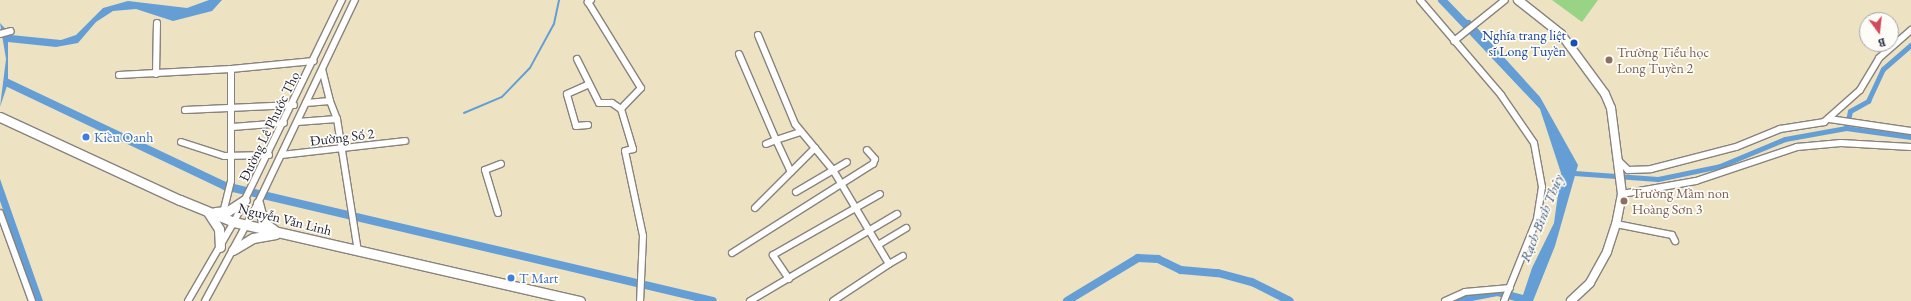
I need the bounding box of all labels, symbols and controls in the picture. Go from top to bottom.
north arrow [1859,12,1899,52]
place label: Nghĩa trang liệt sĩ Long Tuyền [1482,27,1566,60]
text: B [1877,35,1887,50]
marker: Nghĩa trang liệt sĩ Long Tuyền [1569,38,1579,48]
place label: Trường Tiểu học Long Tuyền 2 [1617,44,1709,76]
marker: Trường Tiểu học Long Tuyền 2 [1604,55,1614,65]
street label: Đường Lê Phước Thọ [235,68,303,184]
street label: Đường Số 2 [309,125,375,149]
place label: Kiều Oanh [94,129,153,145]
marker: Kiều Oanh [81,132,91,142]
water label: Rạch Bình Thủy [1515,171,1567,265]
place label: Trường Mầm non Hoàng Sơn 3 [1632,185,1729,218]
marker: Trường Mầm non Hoàng Sơn 3 [1619,196,1629,206]
street label: Nguyễn Văn Linh [236,199,334,239]
place label: T Mart [519,270,558,286]
marker: T Mart [506,273,516,283]

